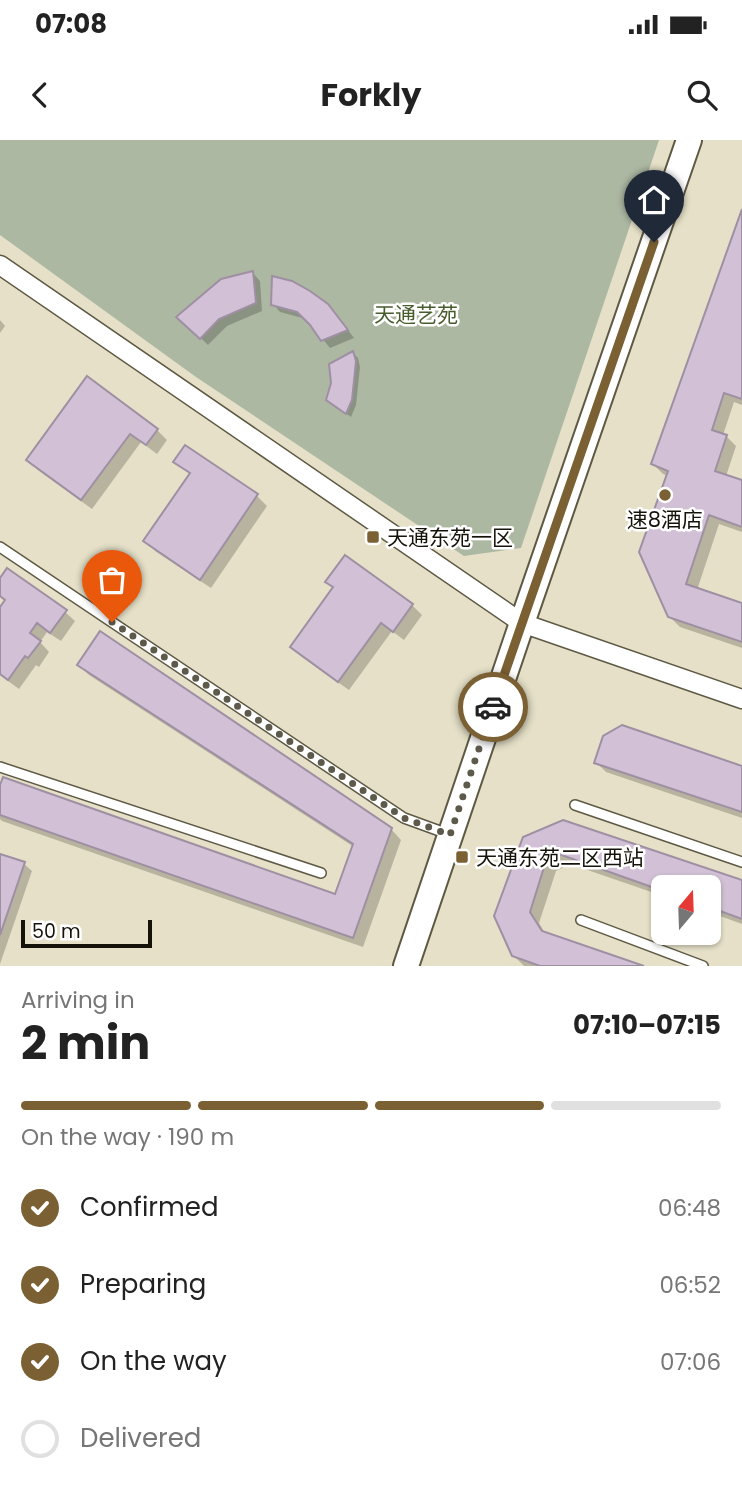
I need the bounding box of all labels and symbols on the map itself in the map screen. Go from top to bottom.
pin [624,170,684,242]
park label: 天通艺苑 [374,300,458,329]
marker: 速8酒店 [657,487,673,503]
place label: 速8酒店 [627,505,703,534]
place label: 天通东苑一区 [387,523,513,552]
marker: 天通东苑一区 [365,529,381,545]
pin [82,550,142,622]
courier [458,672,528,742]
place label: 天通东苑二区西站 [476,843,644,872]
marker: 天通东苑二区西站 [454,849,470,865]
north arrow [651,875,721,945]
scale bar [21,917,152,949]

